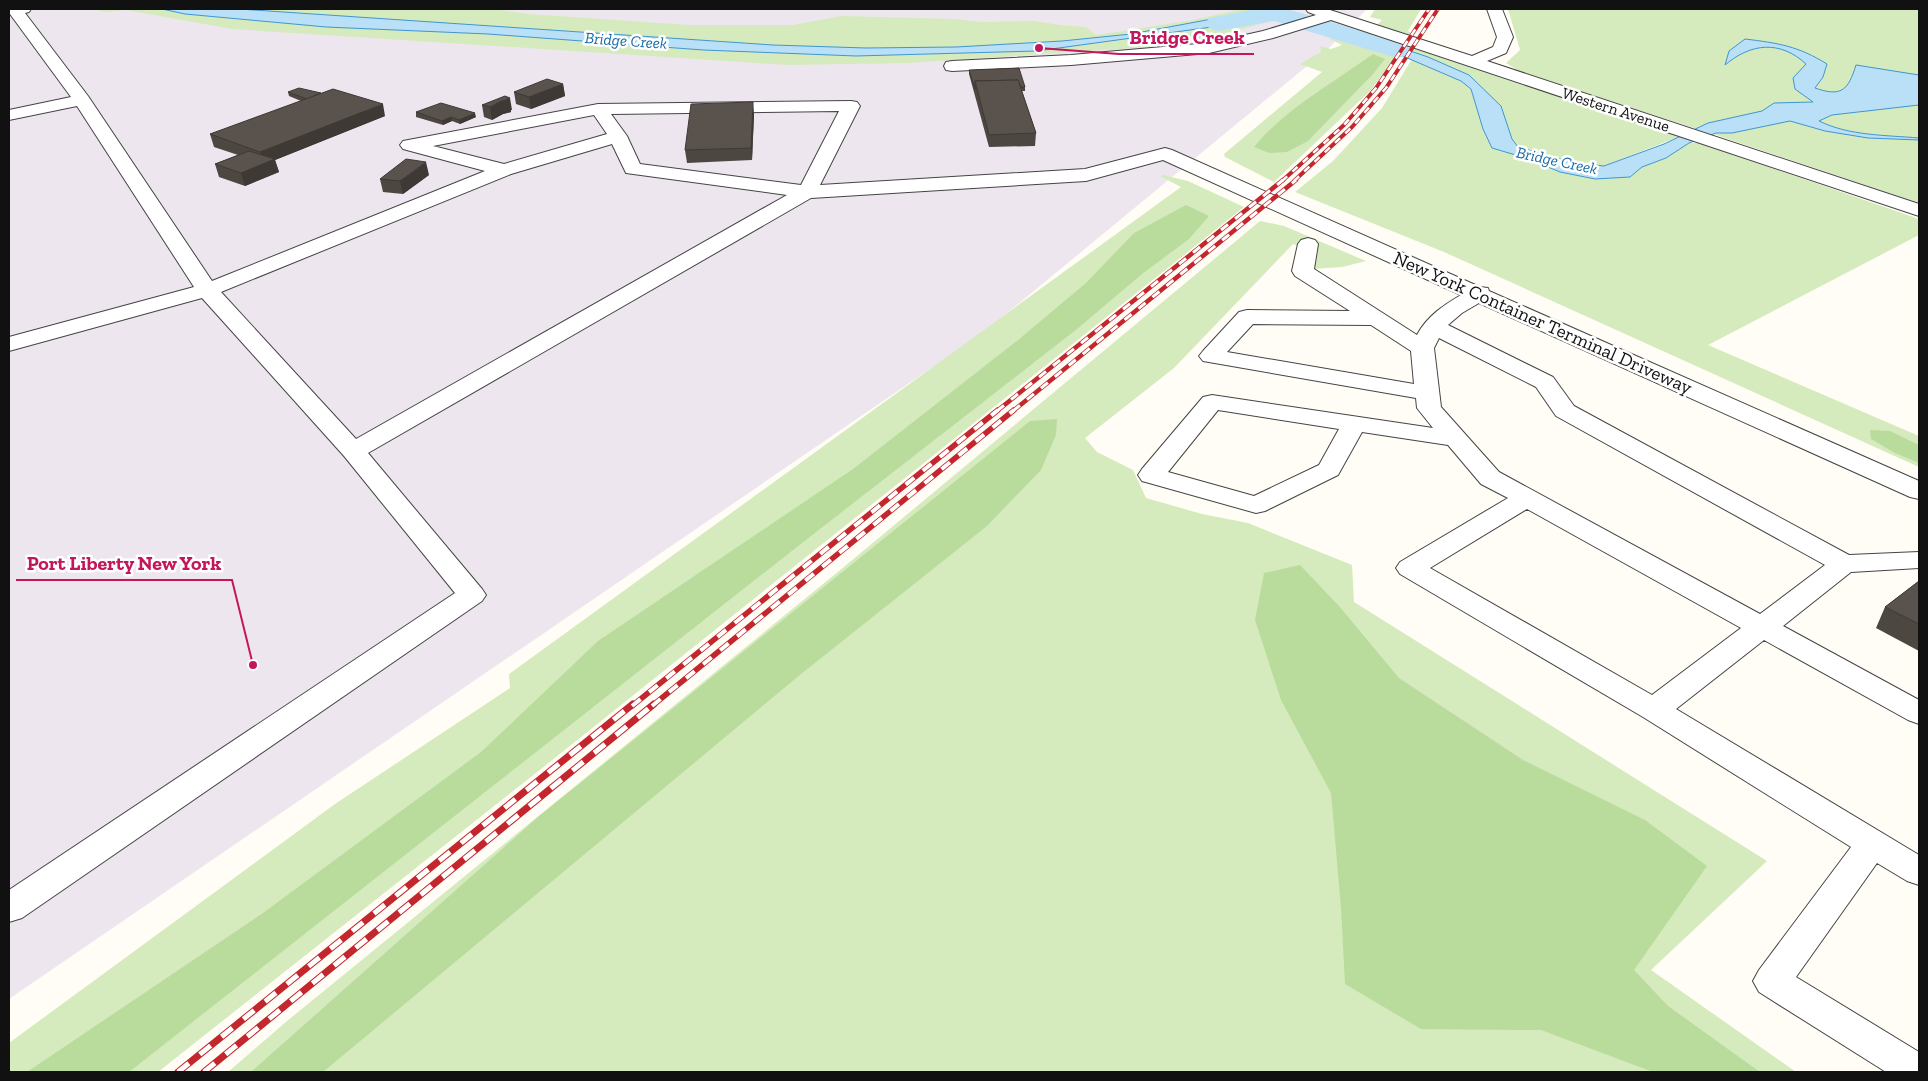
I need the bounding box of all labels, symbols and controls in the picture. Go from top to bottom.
callout: Bridge Creek [1119,19,1254,54]
text: Bridge Creek [1129,25,1245,49]
water label: Bridge Creek [584,28,668,53]
street label: Western Avenue [1560,83,1672,136]
water label: Bridge Creek [1515,143,1599,178]
street label: New York Container Terminal Driveway [1390,246,1696,399]
callout: Port Liberty New York [16,545,232,580]
text: Port Liberty New York [27,551,221,575]

